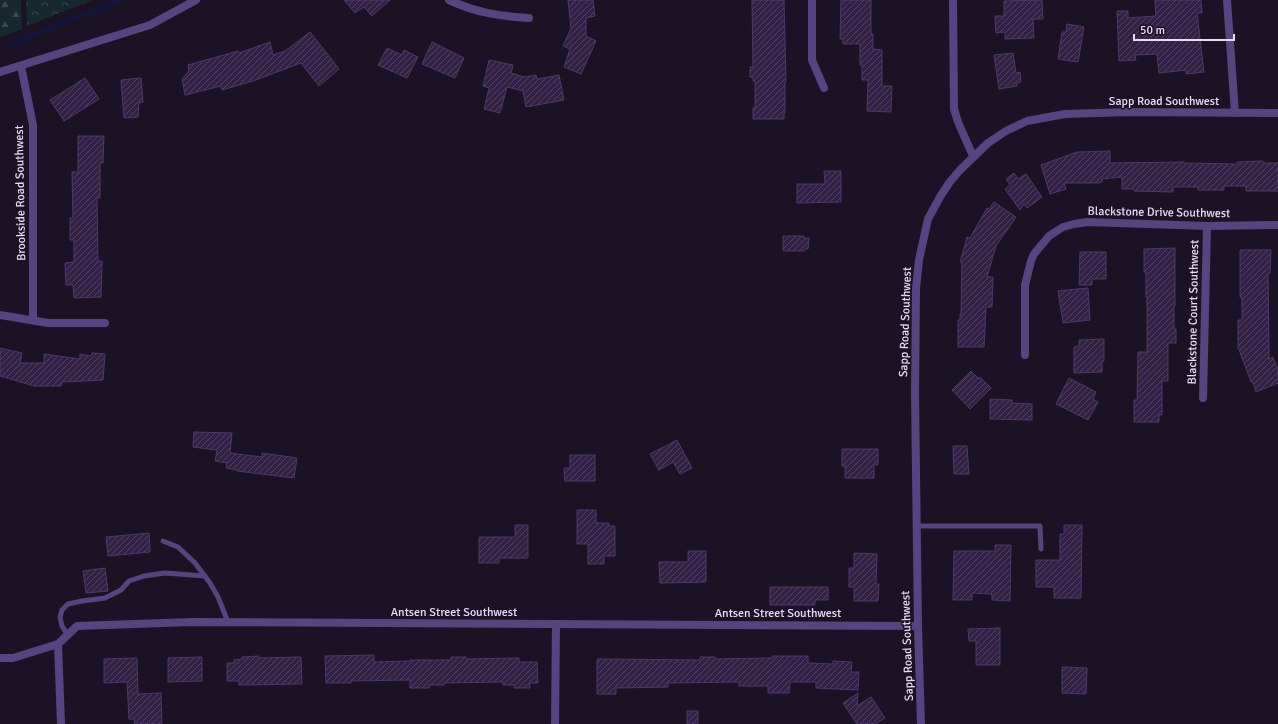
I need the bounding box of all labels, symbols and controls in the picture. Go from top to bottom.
scale bar [1134,16,1234,42]
text: 50 m [1140,23,1165,38]
street label: Sapp Road Southwest [1109,94,1219,109]
street label: Brookside Road Southwest [12,125,29,261]
street label: Blackstone Drive Southwest [1087,204,1230,221]
street label: Blackstone Court Southwest [1185,240,1202,385]
street label: Sapp Road Southwest [896,267,915,377]
street label: Sapp Road Southwest [898,591,917,701]
street label: Antsen Street Southwest [391,605,517,620]
street label: Antsen Street Southwest [715,606,841,621]

